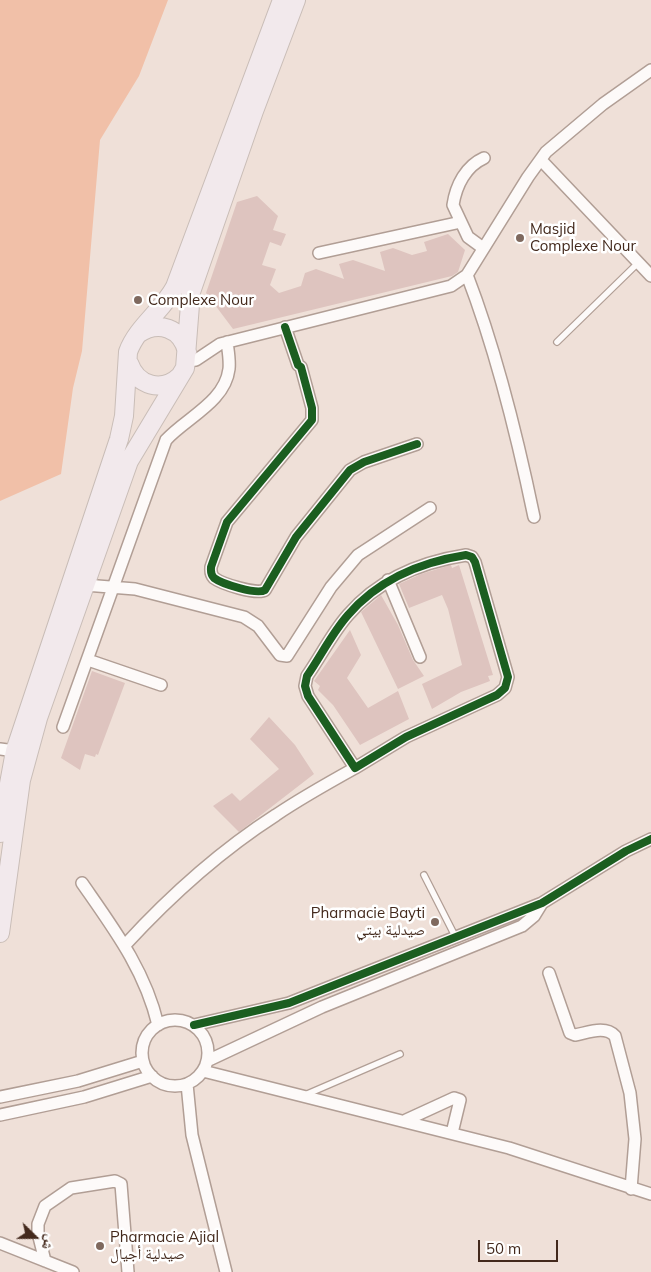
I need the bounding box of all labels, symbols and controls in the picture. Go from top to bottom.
place label: Masjid Complexe Nour [530,220,636,255]
marker: Masjid Complexe Nour [514,232,526,244]
place label: Complexe Nour [148,291,254,309]
marker: Complexe Nour [132,294,144,306]
place label: Pharmacie Bayti صيدلية بيتي [311,904,425,939]
marker: Pharmacie Bayti صيدلية بيتي [429,916,441,928]
north arrow [10,1212,60,1262]
place label: Pharmacie Ajial صيدلية أجيال [110,1228,219,1263]
scale bar [481,1230,561,1262]
text: ش [38,1232,60,1253]
text: 50 m [486,1239,521,1258]
marker: Pharmacie Ajial صيدلية أجيال [94,1240,106,1252]

